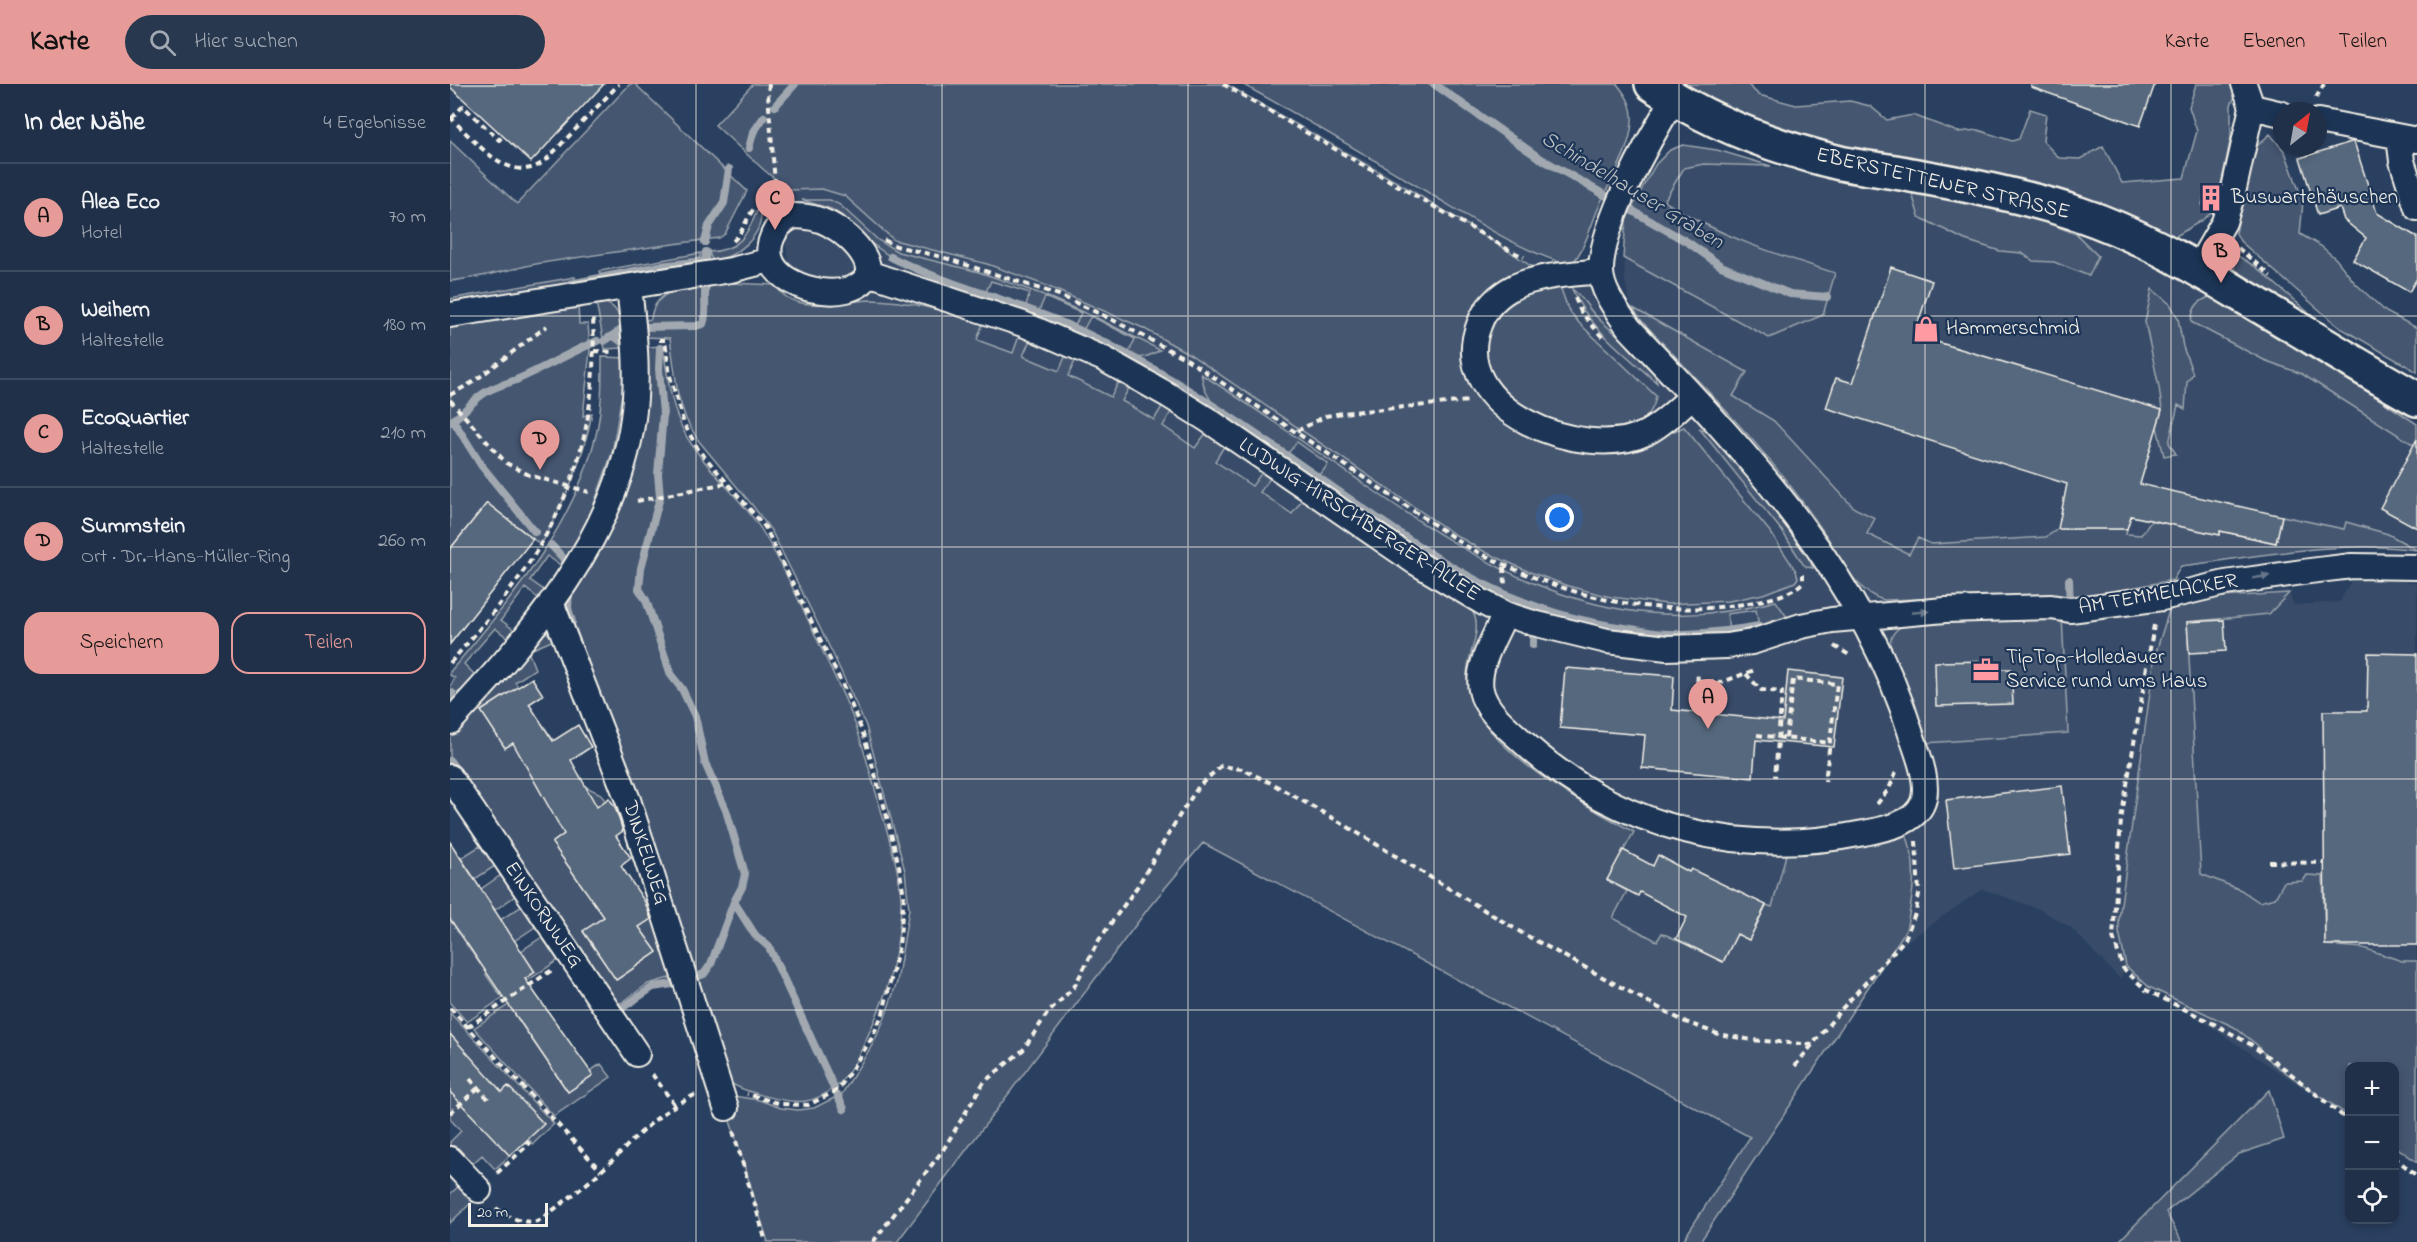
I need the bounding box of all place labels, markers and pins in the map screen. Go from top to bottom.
pin: C [756,180,794,230]
building icon: Buswartehäuschen [2196,183,2226,213]
place label: Buswartehäuschen [2230,183,2398,213]
pin: B [2202,234,2240,283]
shop icon: Hammerschmid [1911,314,1941,344]
place label: Hammerschmid [1946,314,2080,344]
pin: D [520,420,560,470]
place label: TipTop-Holledauer Service rund ums Haus [2006,643,2208,697]
office icon: TipTop-Holledauer Service rund ums Haus [1971,655,2001,685]
pin: A [1688,680,1728,729]

